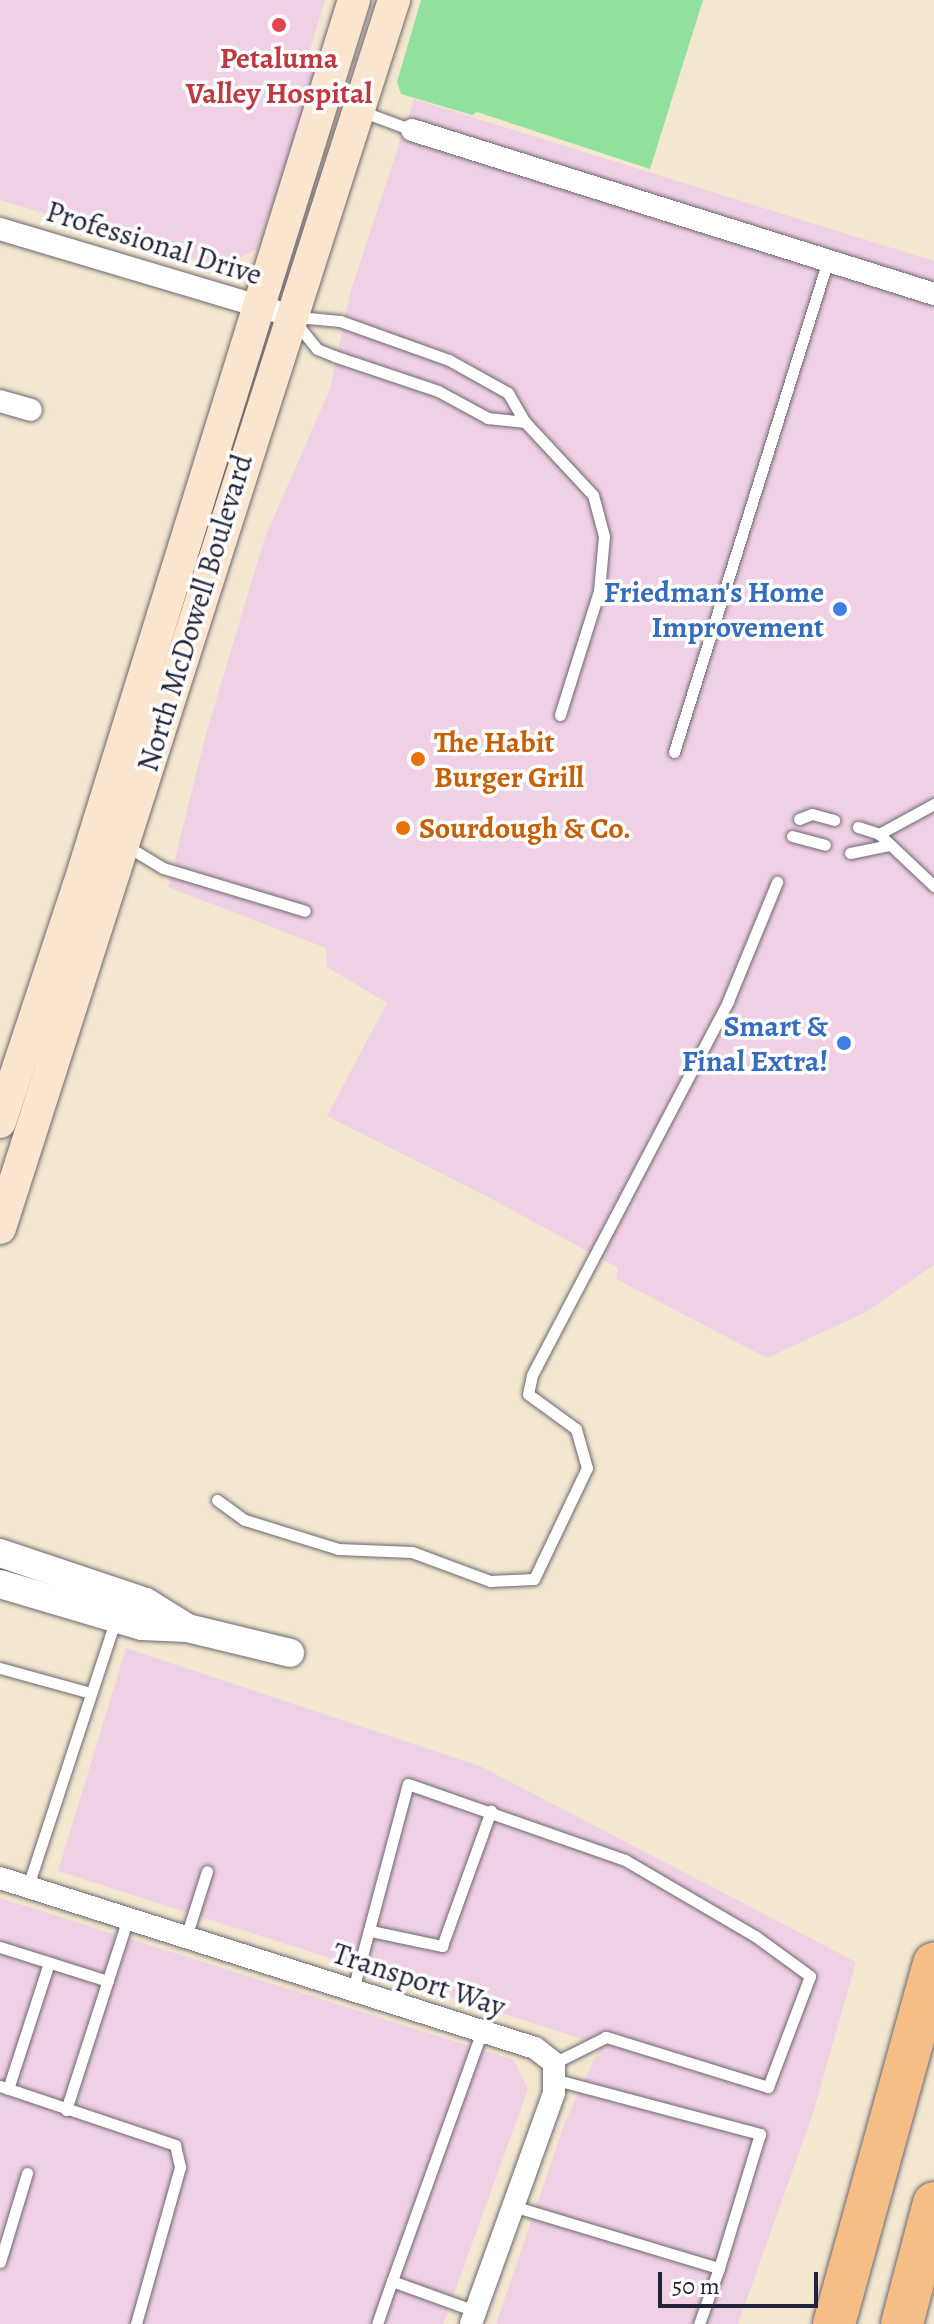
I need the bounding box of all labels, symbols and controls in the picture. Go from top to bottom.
marker: Petaluma Valley Hospital [268,14,290,36]
place label: Petaluma Valley Hospital [186,40,372,110]
street label: Professional Drive [42,193,266,293]
street label: North McDowell Boulevard [130,450,260,776]
place label: Friedman's Home Improvement [604,574,824,644]
marker: Friedman's Home Improvement [831,600,849,618]
place label: The Habit Burger Grill [434,724,584,794]
marker: The Habit Burger Grill [409,750,427,768]
place label: Sourdough & Co. [419,810,631,846]
marker: Sourdough & Co. [394,819,412,837]
place label: Smart & Final Extra! [682,1008,828,1078]
marker: Smart & Final Extra! [835,1034,853,1052]
street label: Transport Way [328,1935,510,2025]
scale bar [662,2256,822,2306]
text: 50 m [672,2270,720,2302]

